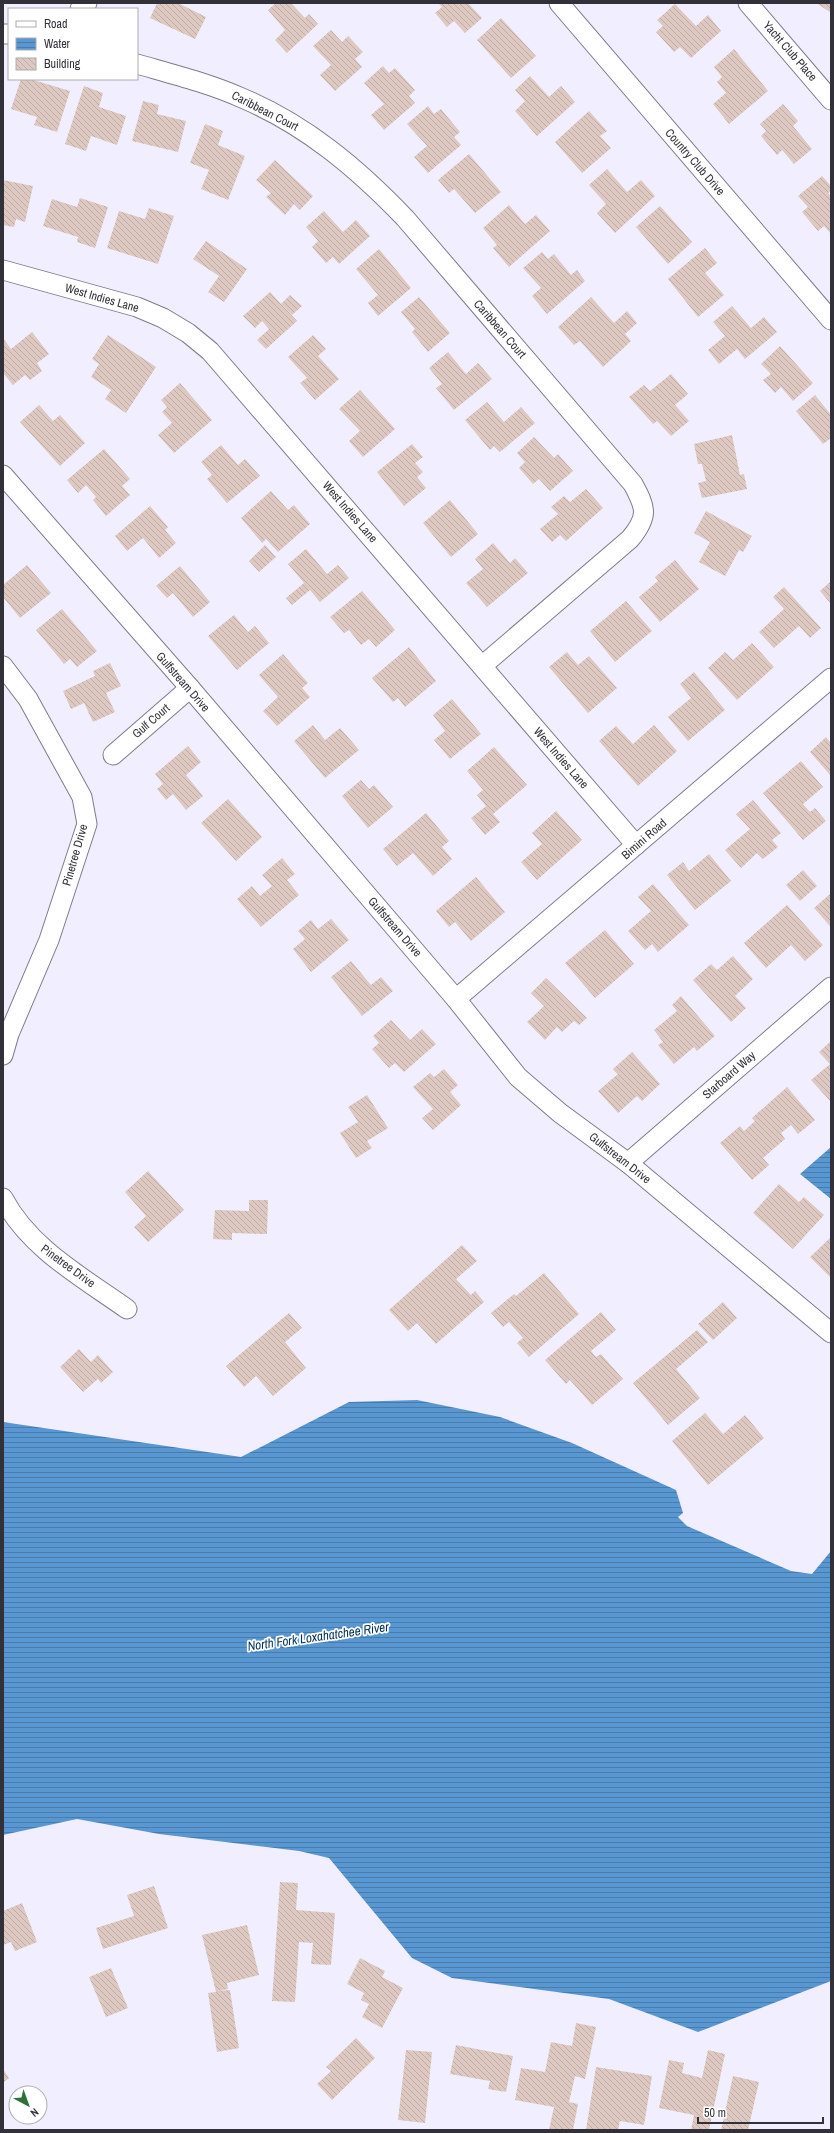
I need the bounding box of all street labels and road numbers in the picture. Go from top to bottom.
street label: Yacht Club Place [759,18,821,84]
street label: Caribbean Court [229,87,301,135]
street label: Country Club Drive [662,125,728,199]
street label: West Indies Lane [63,280,141,316]
street label: Caribbean Court [470,296,530,362]
street label: West Indies Lane [319,478,381,546]
street label: Gulfstream Drive [153,649,213,715]
street label: Gulf Court [129,700,173,742]
street label: West Indies Lane [530,724,592,792]
street label: Bimini Road [618,815,670,863]
street label: Pinetree Drive [59,822,91,888]
street label: Gulfstream Drive [365,894,425,960]
street label: Starboard Way [699,1048,759,1102]
street label: Gulfstream Drive [586,1129,654,1187]
street label: Pinetree Drive [38,1241,98,1291]

